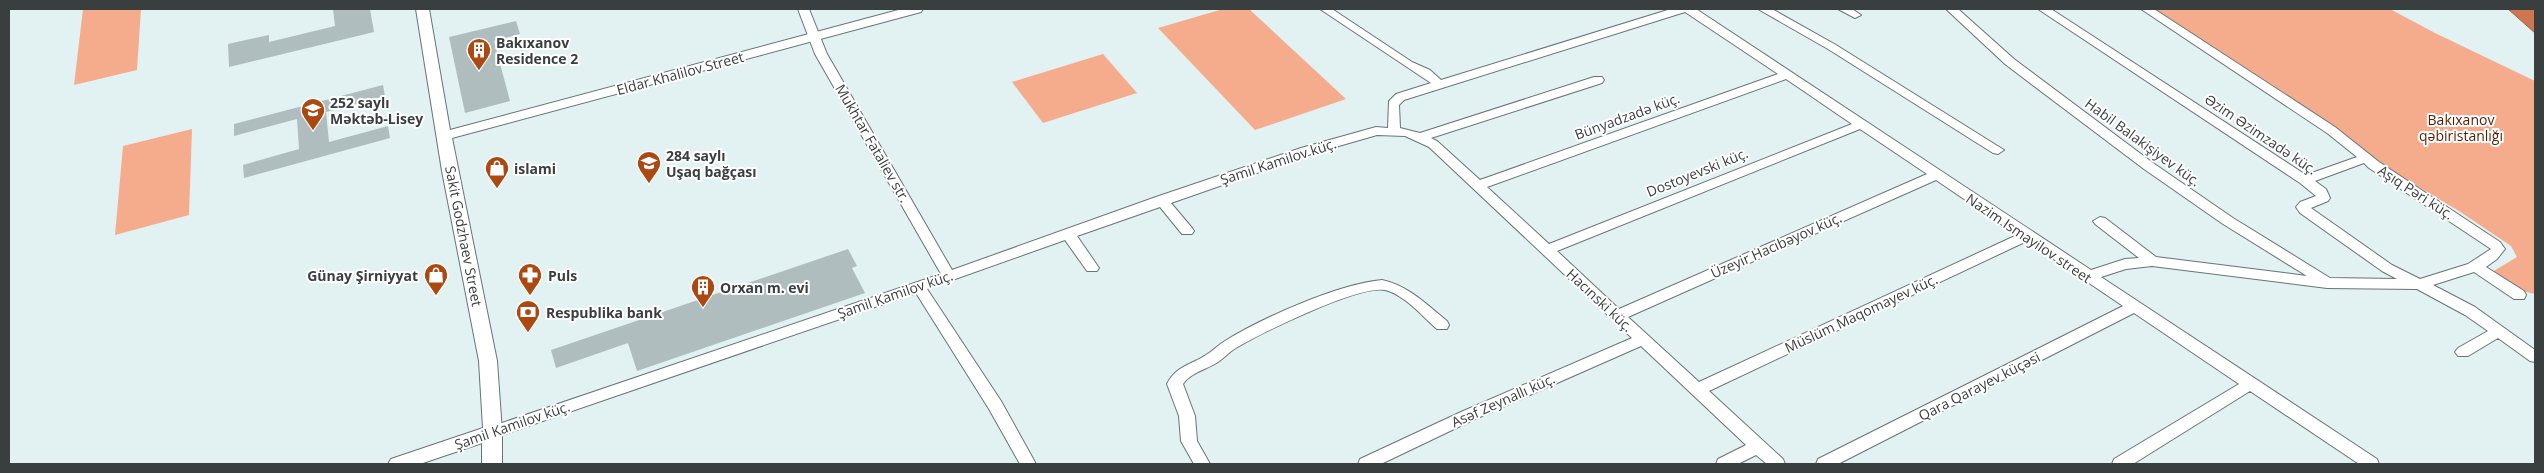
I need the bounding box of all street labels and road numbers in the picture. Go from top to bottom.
street label: Eldar Khalilov Street [614,47,746,99]
street label: Mukhtar Fataliev str. [831,80,915,206]
street label: Bünyadzadə küç. [1572,88,1682,144]
street label: Əzim Əzimzadə küç. [2201,89,2321,179]
street label: Habil Balakişiyev küç. [2081,94,2205,190]
street label: Şamil Kamilov küç. [1218,133,1338,189]
street label: Dostoyevski küç. [1643,143,1751,201]
street label: Aşıq Pəri küç. [2374,160,2458,224]
street label: Sakit Godzhaev Street [441,164,487,308]
street label: Nazim Ismayilov street [1963,189,2095,287]
street label: Üzeyir Hacıbəyov küç. [1707,208,1845,282]
street label: Hacınski küç. [1563,264,1637,336]
street label: Şamil Kamilov küç. [835,265,955,323]
street label: Müslüm Maqomayev küç. [1782,269,1940,357]
street label: Qara Qarayev küçəsi [1915,347,2043,425]
street label: Asəf Zeynallı küç. [1448,369,1558,431]
street label: Şamil Kamilov küç. [452,396,572,454]

